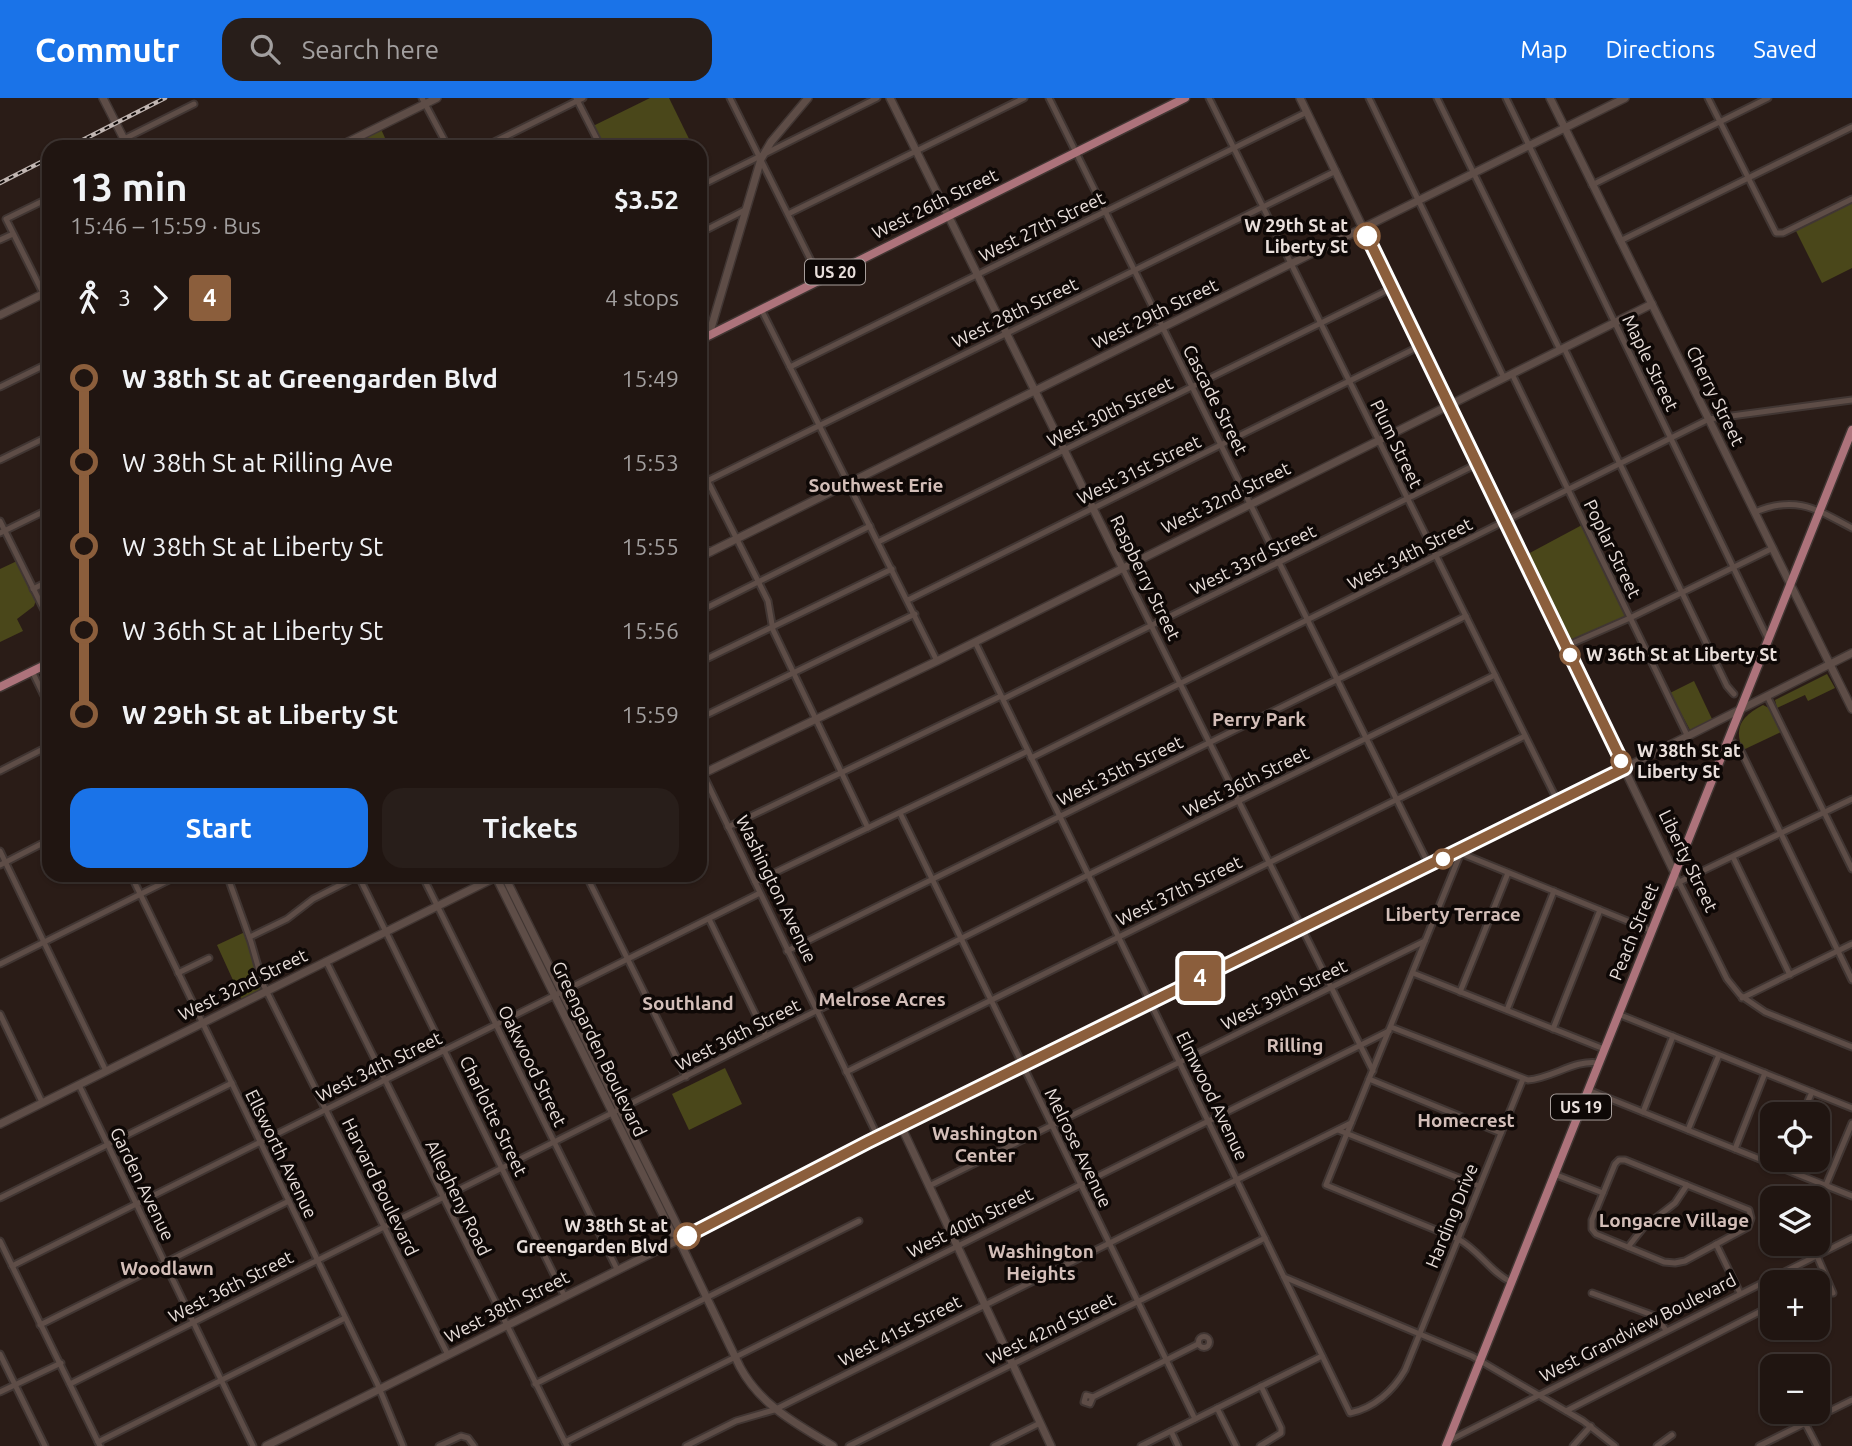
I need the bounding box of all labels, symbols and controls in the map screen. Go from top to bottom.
search box [222,18,712,81]
icon: search [246,30,284,68]
text: Commutr [35,31,180,68]
text: Search here [302,35,439,64]
text: Map [1520,36,1567,63]
text: Directions [1605,36,1715,63]
text: Saved [1753,36,1817,63]
street label: West 26th Street [868,164,1001,242]
text: 13 min [70,166,187,208]
text: $3.52 [614,185,679,214]
street label: West 27th Street [975,187,1108,265]
text: 15:46 – 15:59 · Bus [70,213,261,238]
place label: W 29th St at Liberty St [1244,215,1348,256]
marker: W 29th St at Liberty St [1354,223,1380,249]
road number: US 20 [805,260,865,284]
street label: West 28th Street [948,273,1081,351]
street label: West 29th Street [1088,274,1221,352]
icon: walk [70,279,108,317]
icon: forward [141,279,179,317]
text: 4 [203,284,217,311]
text: 3 [118,285,131,310]
text: 4 stops [605,285,679,310]
street label: Maple Street [1619,311,1683,414]
street label: Cascade Street [1180,341,1252,458]
street label: Cherry Street [1683,342,1749,449]
text: W 38th St at Greengarden Blvd [122,364,498,393]
text: 15:49 [621,366,679,391]
street label: West 30th Street [1043,372,1176,450]
street label: Plum Street [1367,396,1427,491]
street label: West 31st Street [1074,431,1204,508]
text: W 38th St at Rilling Ave [122,448,393,477]
text: 15:53 [621,450,679,475]
street label: West 32nd Street [1158,457,1293,537]
district label: Southwest Erie [808,474,944,496]
street label: Poplar Street [1580,496,1645,601]
street label: Raspberry Street [1107,512,1185,643]
street label: West 34th Street [1344,513,1475,593]
street label: West 33rd Street [1186,520,1319,598]
text: W 38th St at Liberty St [122,532,383,561]
text: 15:55 [621,534,679,559]
text: W 36th St at Liberty St [122,616,383,645]
text: 15:56 [621,618,679,643]
place label: W 36th St at Liberty St [1586,644,1778,664]
marker: W 36th St at Liberty St [1560,645,1580,665]
text: W 29th St at Liberty St [122,700,398,729]
text: 15:59 [621,702,679,727]
district label: Perry Park [1212,708,1306,730]
street label: West 35th Street [1053,731,1186,809]
place label: W 38th St at Liberty St [1637,740,1741,781]
street label: West 36th Street [1179,742,1312,820]
marker: W 38th St at Liberty St [1611,751,1631,771]
button: Start [70,788,368,868]
button: Tickets [382,788,679,868]
street label: Liberty Street [1656,806,1722,915]
street label: Washington Avenue [733,812,821,965]
unlabelled marker [1433,849,1453,869]
street label: West 37th Street [1112,851,1245,929]
street label: Peach Street [1605,880,1662,983]
district label: Liberty Terrace [1385,903,1521,925]
street label: West 32nd Street [175,944,310,1024]
line badge: 4 [1177,955,1223,1001]
street label: West 39th Street [1217,955,1350,1033]
street label: Greengarden Boulevard [549,958,651,1139]
text: 4 [1193,964,1207,991]
district label: Melrose Acres [818,988,946,1010]
district label: Southland [642,992,734,1014]
street label: West 36th Street [672,994,803,1074]
street label: Oakwood Street [495,1002,571,1129]
street label: West 34th Street [312,1027,445,1105]
street label: Elmwood Avenue [1173,1028,1253,1163]
district label: Rilling [1267,1034,1323,1056]
street label: Charlotte Street [456,1052,532,1179]
street label: Melrose Avenue [1041,1085,1116,1210]
street label: Ellsworth Avenue [242,1086,322,1221]
road number: US 19 [1551,1094,1611,1119]
map controls [1760,1102,1830,1424]
button: locate [1760,1102,1830,1172]
district label: Homecrest [1417,1109,1515,1131]
street label: Harvard Boulevard [339,1114,423,1259]
district label: Washington Center [932,1122,1038,1166]
street label: Garden Avenue [107,1124,179,1243]
street label: Allegheny Road [422,1137,496,1259]
street label: Harding Drive [1421,1161,1481,1271]
street label: West 40th Street [903,1183,1036,1261]
button: layers [1760,1186,1830,1256]
district label: Longacre Village [1599,1209,1749,1231]
place label: W 38th St at Greengarden Blvd [516,1215,668,1256]
marker: W 38th St at Greengarden Blvd [674,1223,700,1249]
district label: Washington Heights [988,1240,1094,1284]
street label: West 36th Street [165,1246,296,1326]
district label: Woodlawn [120,1257,214,1279]
street label: West 38th Street [441,1266,572,1346]
street label: West Grandview Boulevard [1536,1269,1739,1385]
button: + [1760,1270,1830,1340]
street label: West 42nd Street [983,1288,1118,1368]
street label: West 41st Street [835,1291,964,1370]
button: − [1760,1354,1830,1424]

